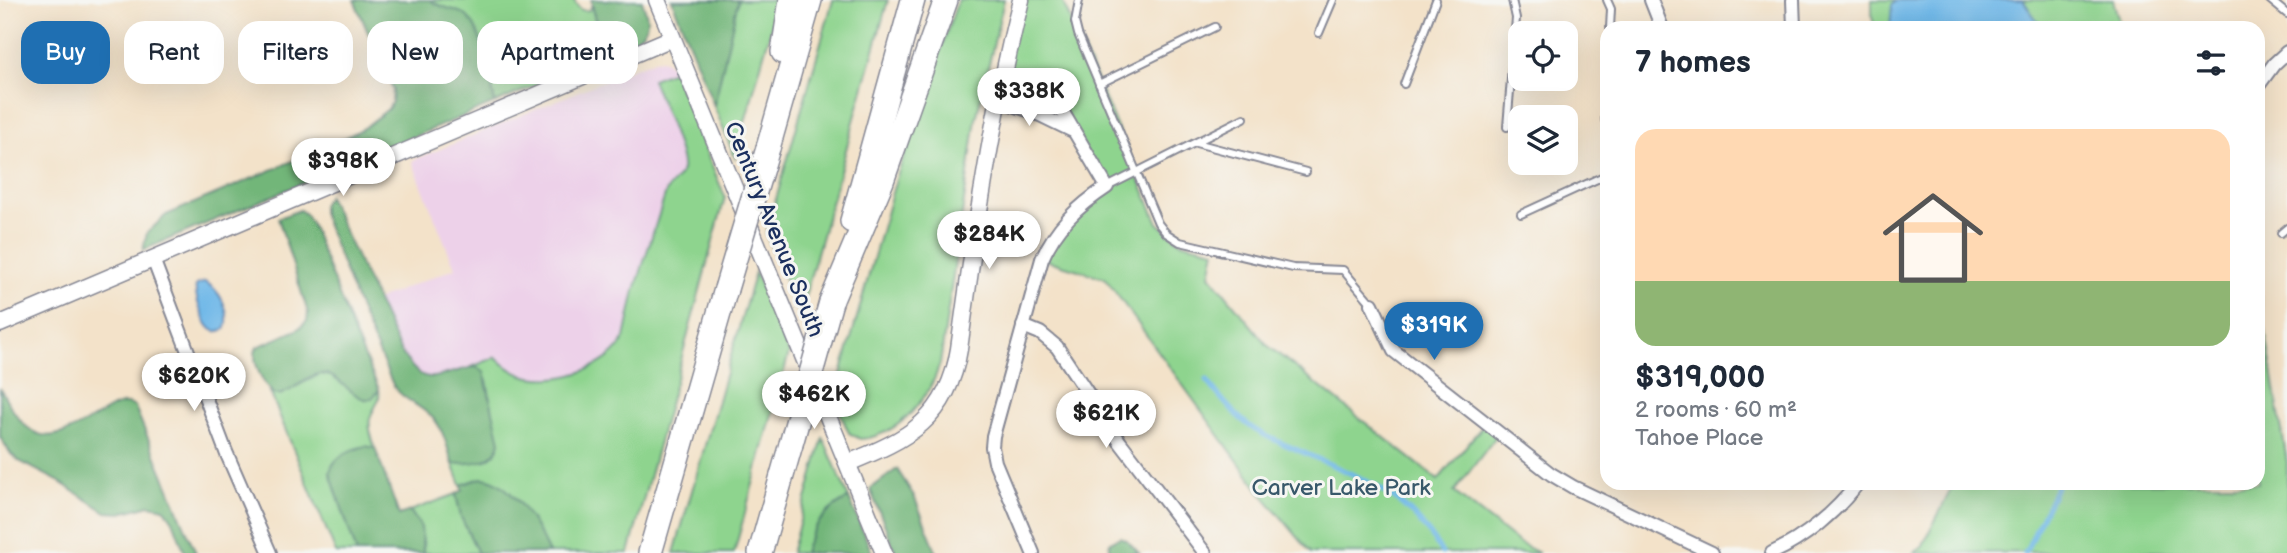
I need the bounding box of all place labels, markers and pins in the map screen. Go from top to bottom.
pin: $338K [980,68,1078,128]
pin: $398K [294,138,392,198]
pin: $284K [940,212,1038,271]
pin: $319K [1385,302,1483,362]
pin: $620K [145,354,243,413]
pin: $462K [765,372,863,431]
pin: $621K [1057,391,1155,450]

